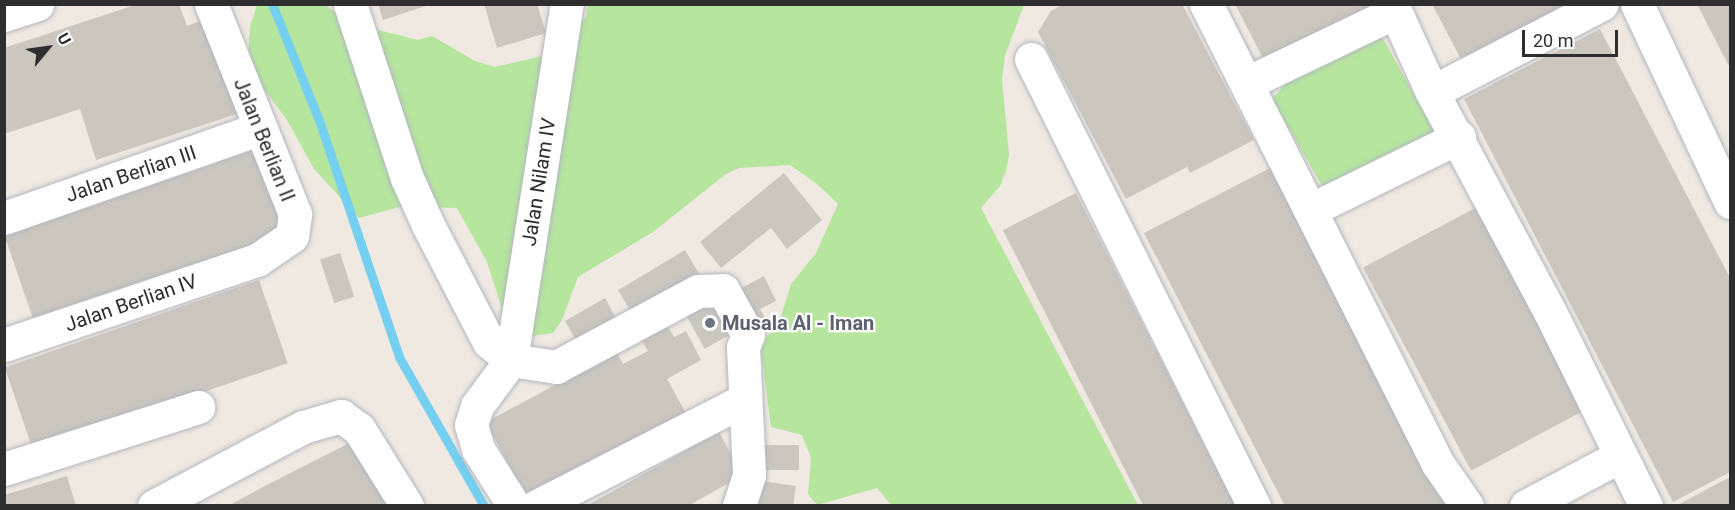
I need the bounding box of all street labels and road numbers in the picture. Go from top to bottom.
street label: Jalan Berlian II [228,75,300,205]
street label: Jalan Nilam IV [517,116,561,248]
street label: Jalan Berlian III [63,140,199,208]
street label: Jalan Berlian IV [62,269,200,337]

